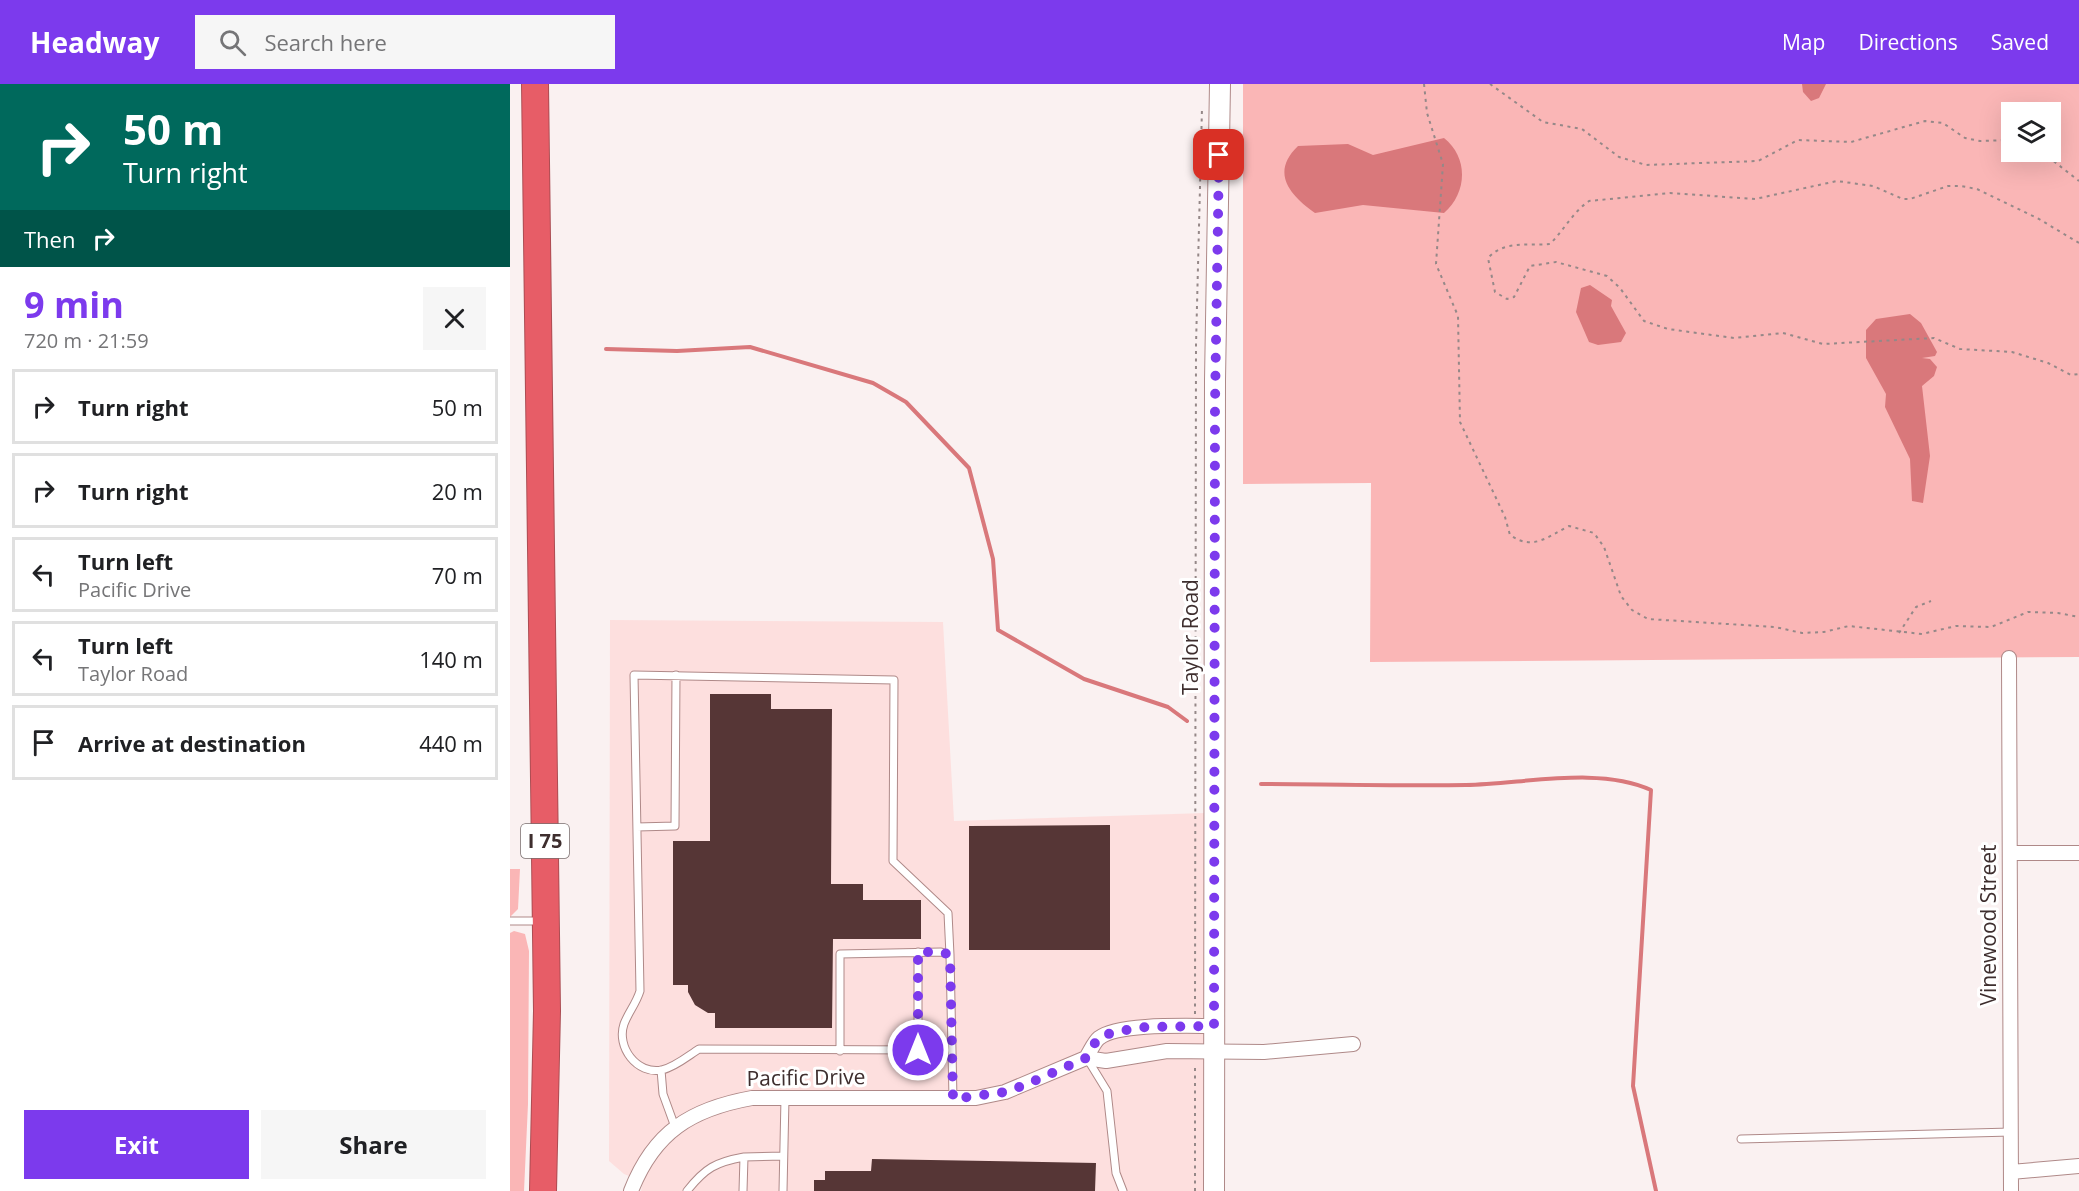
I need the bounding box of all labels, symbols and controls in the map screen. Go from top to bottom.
search box [195,15,615,69]
text: Headway [30,23,159,61]
icon: search [216,26,249,59]
text: Search here [264,27,387,57]
text: Map [1782,28,1825,56]
text: Directions [1858,28,1958,56]
text: Saved [1991,28,2049,56]
text: 50 m [123,100,223,157]
map controls [2001,102,2061,162]
button: layers [2001,102,2061,162]
icon: right [24,108,102,186]
pin [1193,129,1244,180]
icon: arrive [1202,138,1235,171]
text: Turn right [123,154,248,191]
icon: right [87,222,120,255]
text: Then [24,224,75,254]
text: 9 min [24,280,124,329]
button: close [423,287,486,350]
text: 720 m · 21:59 [24,327,149,354]
icon: right [27,390,60,423]
text: Turn right [78,392,189,422]
text: 50 m [432,392,483,422]
icon: right [27,474,60,507]
text: Turn right [78,476,189,506]
text: 20 m [432,476,483,506]
text: Turn left [78,546,173,576]
icon: left [27,558,60,591]
text: 70 m [432,560,483,590]
text: Pacific Drive [78,576,191,603]
street label: Taylor Road [1176,579,1204,695]
text: Turn left [78,630,173,660]
icon: left [27,642,60,675]
text: 140 m [419,644,483,674]
text: Taylor Road [78,660,188,687]
icon: arrive [27,726,60,759]
text: Arrive at destination [78,728,306,758]
text: 440 m [419,728,483,758]
road number: I 75 [521,824,569,858]
street label: Vinewood Street [1974,845,2002,1006]
position arrow [886,1018,950,1082]
street label: Pacific Drive [746,1062,866,1092]
button: Exit [24,1110,249,1179]
button: Share [261,1110,486,1179]

